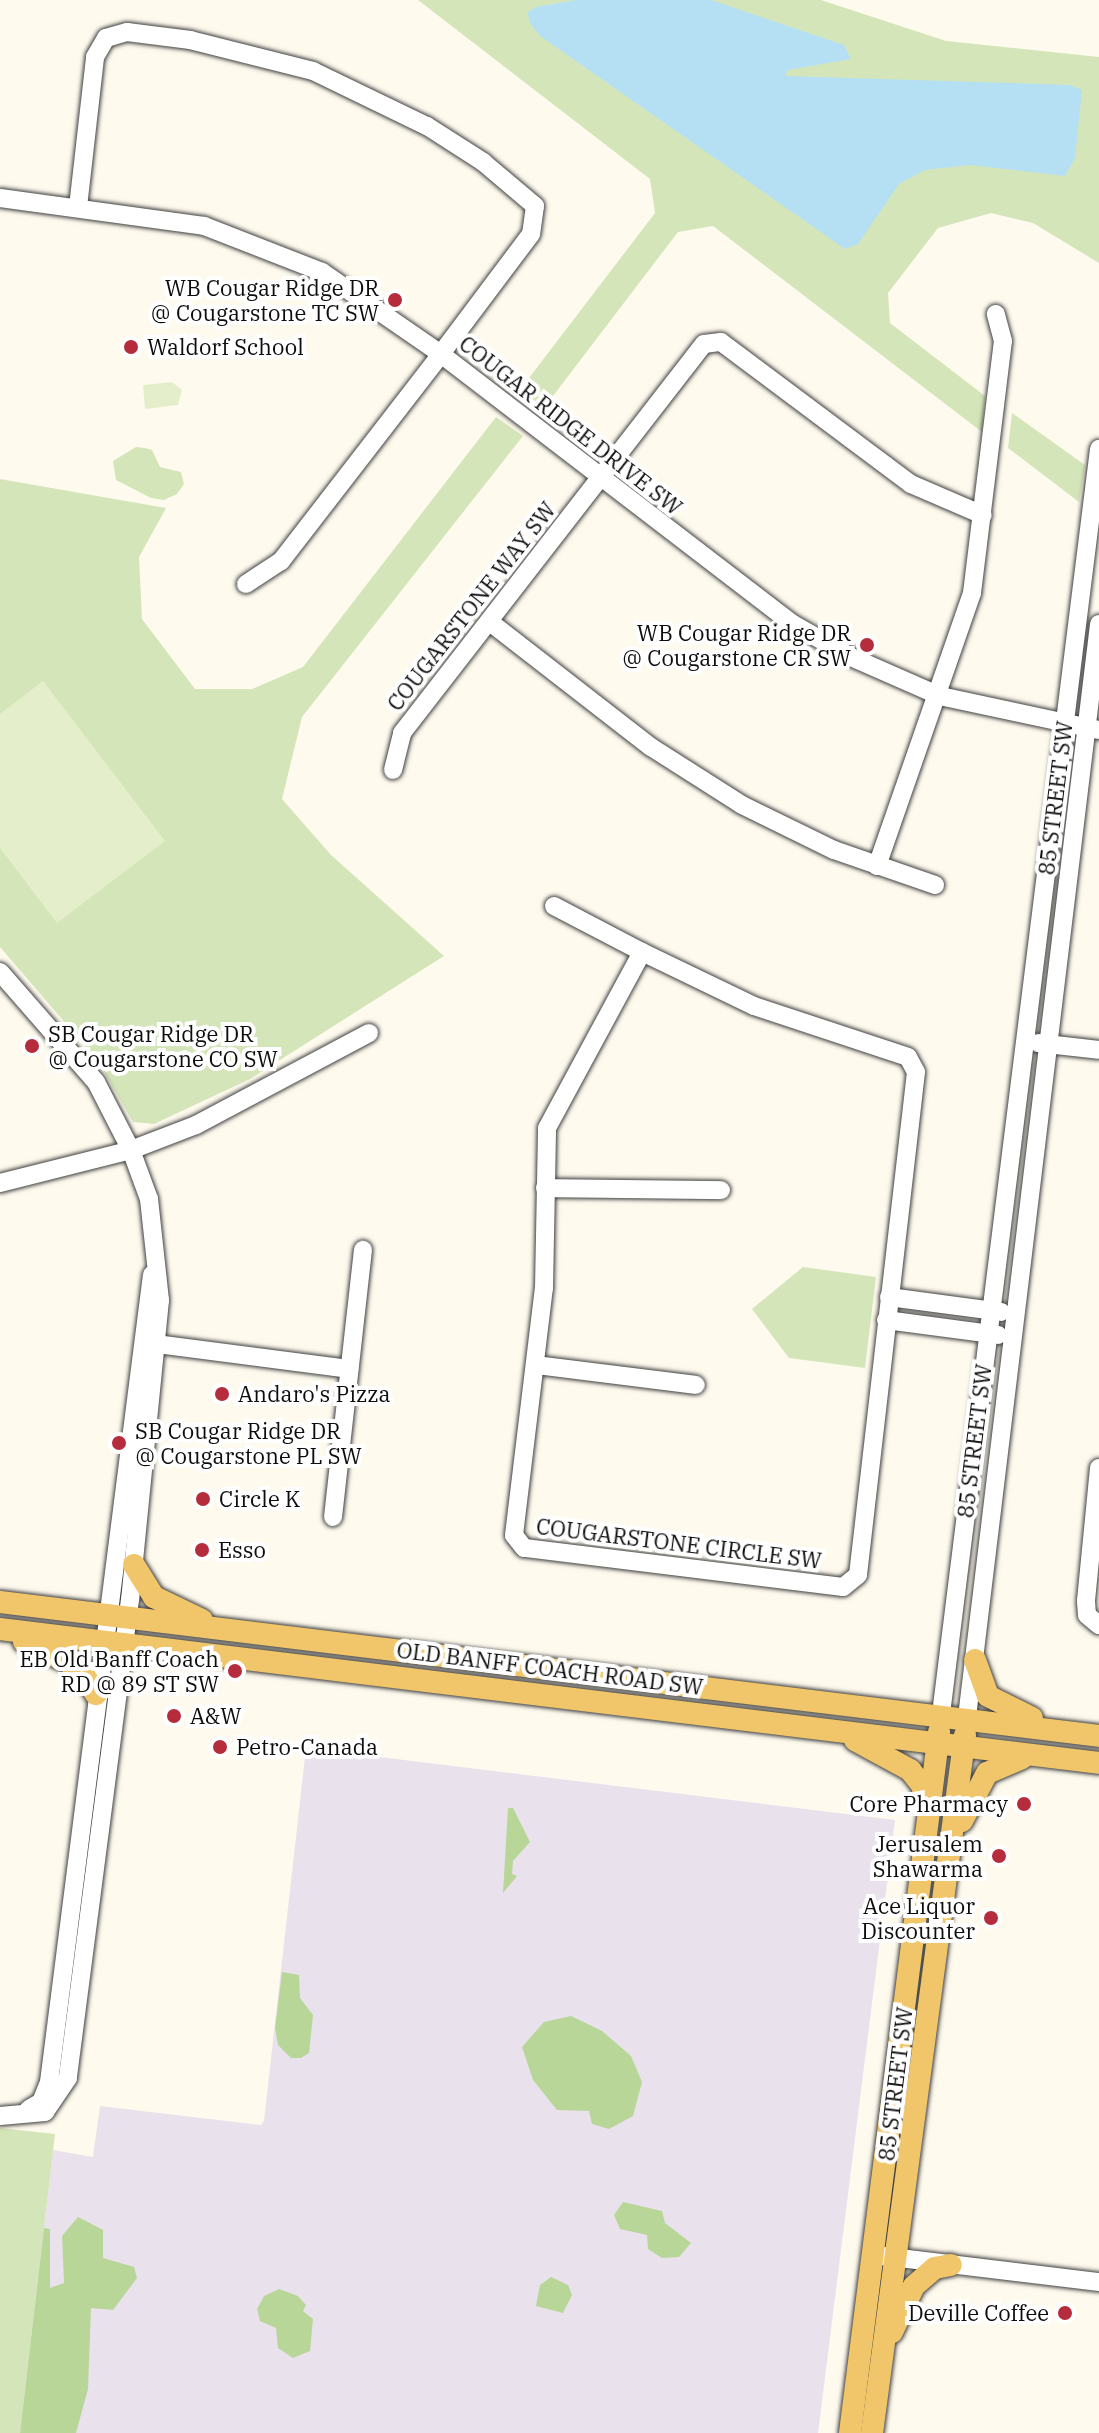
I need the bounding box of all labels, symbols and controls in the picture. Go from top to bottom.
place label: WB Cougar Ridge DR @ Cougarstone TC SW [151,274,379,326]
marker: WB Cougar Ridge DR @ Cougarstone TC SW [386,291,404,309]
street label: COUGAR RIDGE DRIVE SW [454,330,688,520]
place label: Waldorf School [147,334,304,360]
marker: Waldorf School [122,338,140,356]
street label: COUGARSTONE WAY SW [381,496,561,716]
place label: WB Cougar Ridge DR @ Cougarstone CR SW [622,619,851,670]
marker: WB Cougar Ridge DR @ Cougarstone CR SW [858,636,876,654]
street label: 85 STREET SW [1032,719,1078,877]
place label: SB Cougar Ridge DR @ Cougarstone CO SW [48,1020,278,1072]
marker: SB Cougar Ridge DR @ Cougarstone CO SW [23,1037,41,1055]
street label: 85 STREET SW [951,1362,997,1520]
place label: Andaro's Pizza [238,1381,390,1407]
marker: Andaro's Pizza [213,1385,231,1403]
place label: SB Cougar Ridge DR @ Cougarstone PL SW [135,1417,362,1468]
marker: SB Cougar Ridge DR @ Cougarstone PL SW [110,1434,128,1452]
place label: Circle K [219,1486,300,1512]
marker: Circle K [194,1490,212,1508]
street label: COUGARSTONE CIRCLE SW [535,1512,823,1574]
place label: Esso [218,1537,266,1563]
marker: Esso [193,1541,211,1559]
street label: OLD BANFF COACH ROAD SW [395,1636,705,1700]
place label: EB Old Banff Coach RD @ 89 ST SW [19,1645,219,1696]
marker: EB Old Banff Coach RD @ 89 ST SW [226,1662,244,1680]
place label: A&W [190,1703,242,1729]
marker: A&W [165,1707,183,1725]
place label: Petro-Canada [236,1734,378,1760]
marker: Petro-Canada [211,1738,229,1756]
place label: Core Pharmacy [850,1791,1008,1817]
marker: Core Pharmacy [1015,1795,1033,1813]
place label: Jerusalem Shawarma [873,1830,983,1882]
marker: Jerusalem Shawarma [990,1847,1008,1865]
place label: Ace Liquor Discounter [861,1892,975,1944]
marker: Ace Liquor Discounter [982,1909,1000,1927]
street label: 85 STREET SW [872,2005,918,2163]
place label: Deville Coffee [908,2300,1049,2326]
marker: Deville Coffee [1056,2304,1074,2322]

